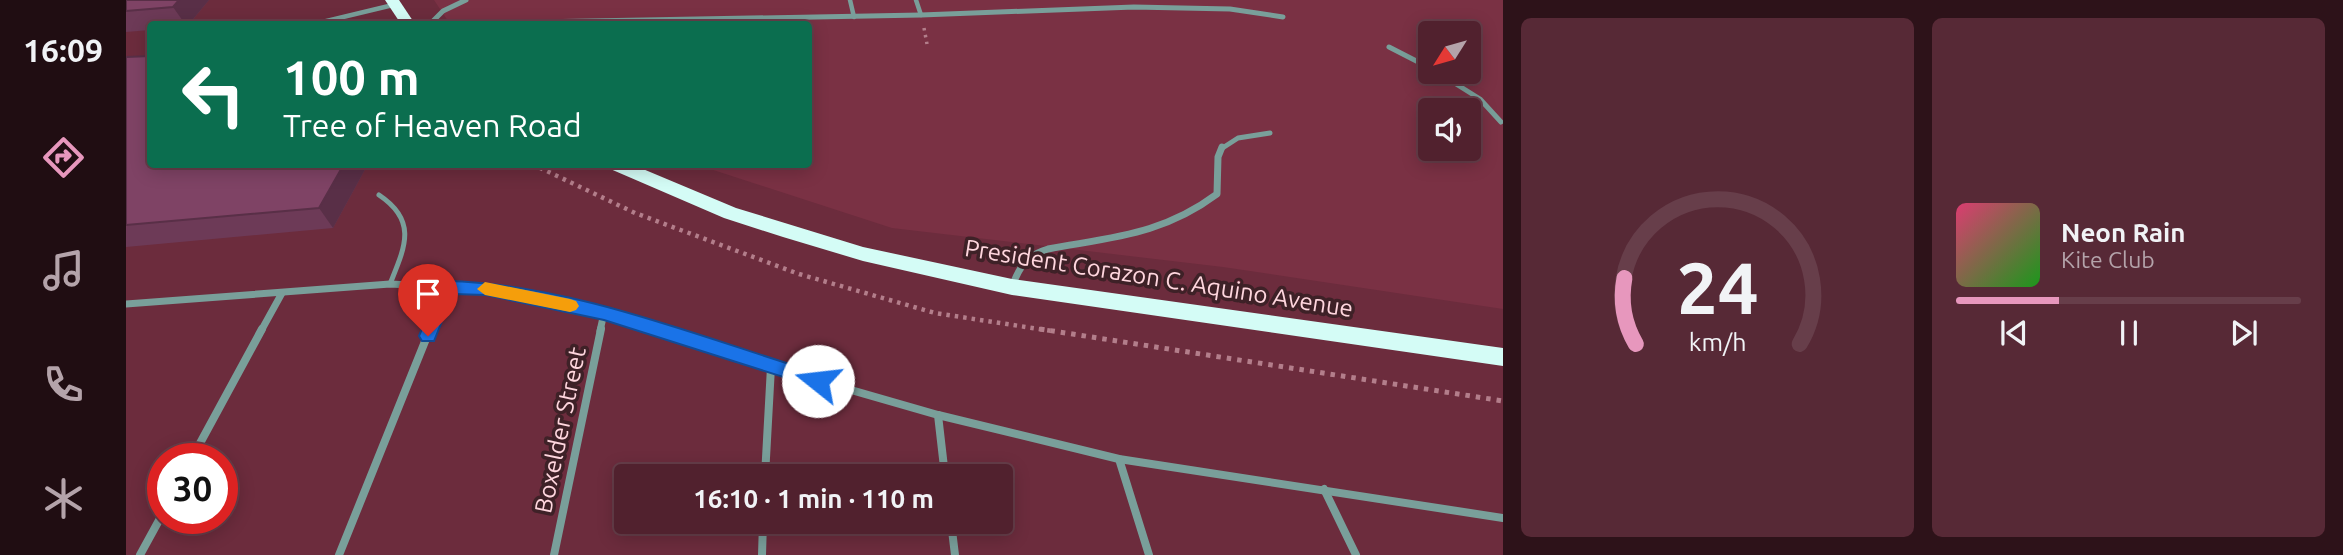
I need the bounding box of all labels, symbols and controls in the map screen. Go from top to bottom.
north arrow [1418,21,1480,84]
map controls [1418,21,1481,161]
text: 16:09 [23,32,103,68]
icon: left [168,49,259,140]
text: 100 m [283,49,420,104]
button: sound [1418,98,1481,161]
text: Tree of Heaven Road [283,107,582,143]
icon: directions [39,133,88,182]
text: Neon Rain [2061,218,2186,247]
street label: President Corazon C. Aquino Avenue [963,234,1355,322]
icon: music [39,246,88,295]
text: 24 [1676,246,1759,328]
text: Kite Club [2061,247,2155,272]
pin [398,264,458,336]
icon: arrive [409,275,447,313]
icon: previous [1995,314,2033,352]
icon: pause [2110,314,2148,352]
icon: next [2225,314,2263,352]
text: km/h [1689,327,1746,355]
street label: Boxelder Street [529,344,591,516]
position arrow [781,344,855,418]
icon: phone [39,360,88,409]
speed limit sign: 30 [147,443,238,534]
icon: climate [39,474,88,523]
text: 16:10 · 1 min · 110 m [693,484,934,513]

